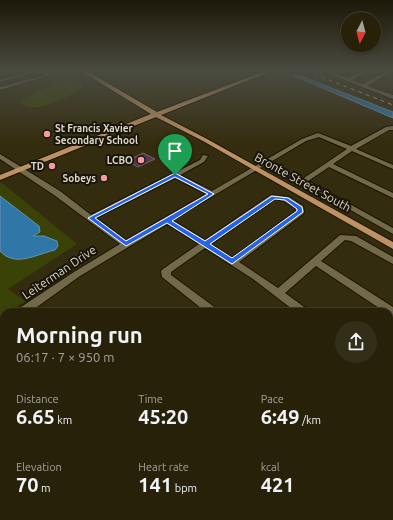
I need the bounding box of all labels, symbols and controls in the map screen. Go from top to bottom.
north arrow [341,12,381,52]
map controls [341,12,381,52]
place label: St Francis Xavier Secondary School [55,123,138,146]
marker: St Francis Xavier Secondary School [42,129,52,139]
pin [158,134,192,175]
icon: arrive [164,140,186,162]
street label: Bronte Street South [253,150,353,214]
place label: LCBO [107,155,133,166]
marker: LCBO [136,155,146,165]
place label: TD [31,161,44,172]
marker: TD [47,161,57,171]
place label: Sobeys [63,173,96,184]
marker: Sobeys [99,173,109,183]
street label: Leiterman Drive [20,243,98,301]
button: share [335,321,377,363]
text: Morning run [16,322,143,347]
text: 06:17 · 7 × 950 m [16,350,115,364]
text: Distance [16,393,59,405]
text: Time [138,393,163,405]
text: Pace [261,393,284,405]
text: 6.65 [16,405,55,428]
text: 45:20 [138,405,188,428]
text: 6:49 [261,405,299,428]
text: km [55,414,72,426]
text: /km [299,414,321,426]
text: Elevation [16,461,62,473]
text: Heart rate [138,461,189,473]
text: kcal [261,461,280,473]
text: 70 [16,473,39,496]
text: 141 [138,473,172,496]
text: 421 [261,473,295,496]
text: m [39,482,51,494]
text: bpm [172,482,197,494]

